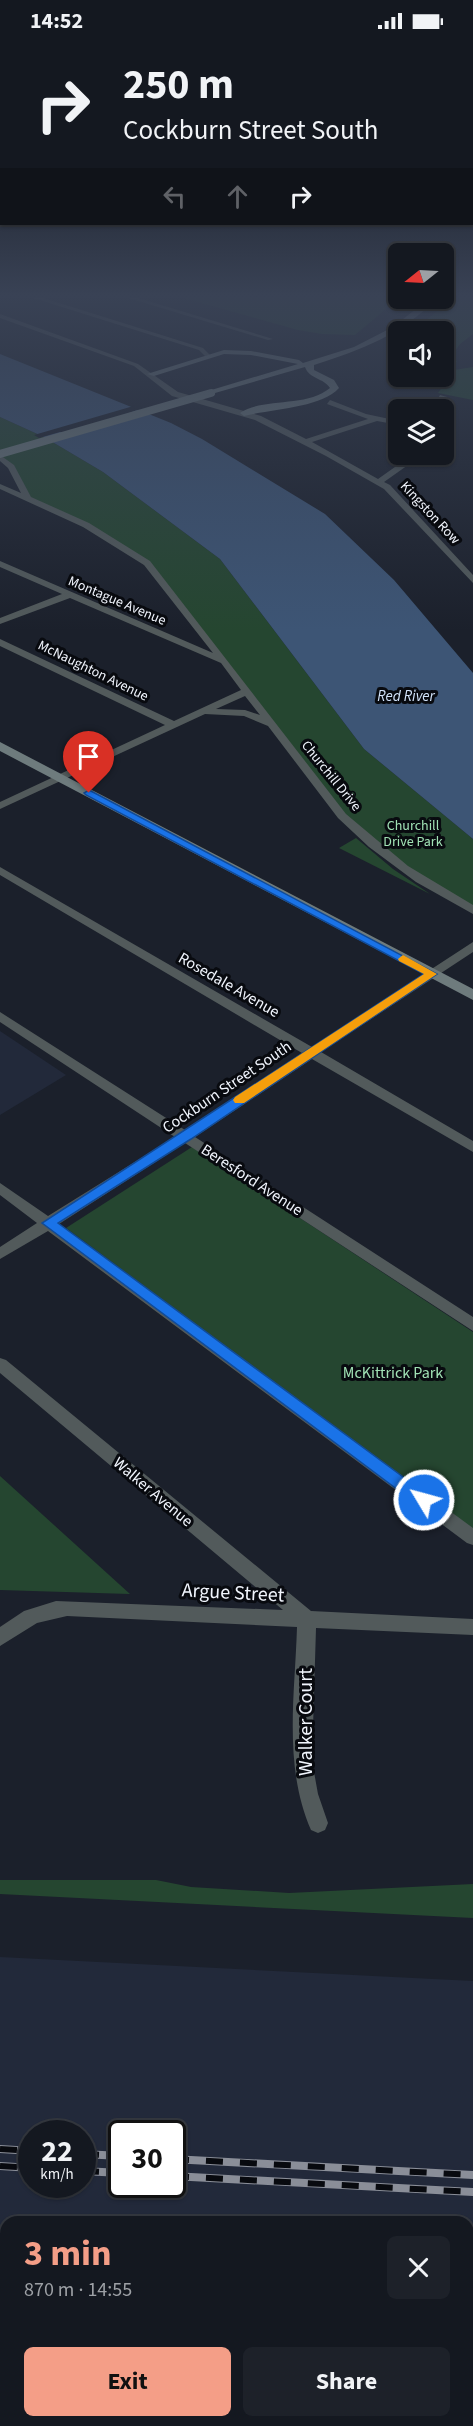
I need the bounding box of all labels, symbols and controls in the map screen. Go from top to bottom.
text: 14:52 [30,5,83,37]
text: 250 m [123,55,234,115]
icon: right [24,66,102,144]
text: Cockburn Street South [123,111,378,150]
icon: left [158,180,191,213]
icon: ahead [221,180,254,213]
icon: right [284,180,317,213]
north arrow [388,243,454,309]
map controls [388,243,454,465]
button: sound [388,321,454,387]
button: layers [388,399,454,465]
street label: Kingston Row [395,477,465,549]
street label: Montague Avenue [65,571,169,631]
street label: McNaughton Avenue [34,636,152,706]
water label: Red River [377,686,436,707]
pin [63,731,114,793]
street label: Churchill Drive [296,736,366,816]
icon: arrive [72,740,105,773]
park label: Churchill Drive Park [383,816,443,852]
street label: Rosedale Avenue [174,947,284,1023]
street label: Cockburn Street South [158,1036,296,1138]
street label: Beresford Avenue [197,1139,307,1221]
park label: McKittrick Park [343,1362,443,1384]
street label: Walker Avenue [108,1452,198,1532]
position arrow [392,1468,456,1532]
street label: Argue Street [181,1576,285,1610]
street label: Walker Court [292,1668,320,1776]
speed limit sign: 30 [108,2120,186,2198]
text: 22 [41,2130,73,2173]
text: km/h [40,2164,74,2185]
text: 3 min [24,2228,112,2279]
button: close [387,2236,450,2299]
text: 870 m · 14:55 [24,2276,132,2304]
button: Exit [24,2347,231,2416]
button: Share [243,2347,450,2416]

